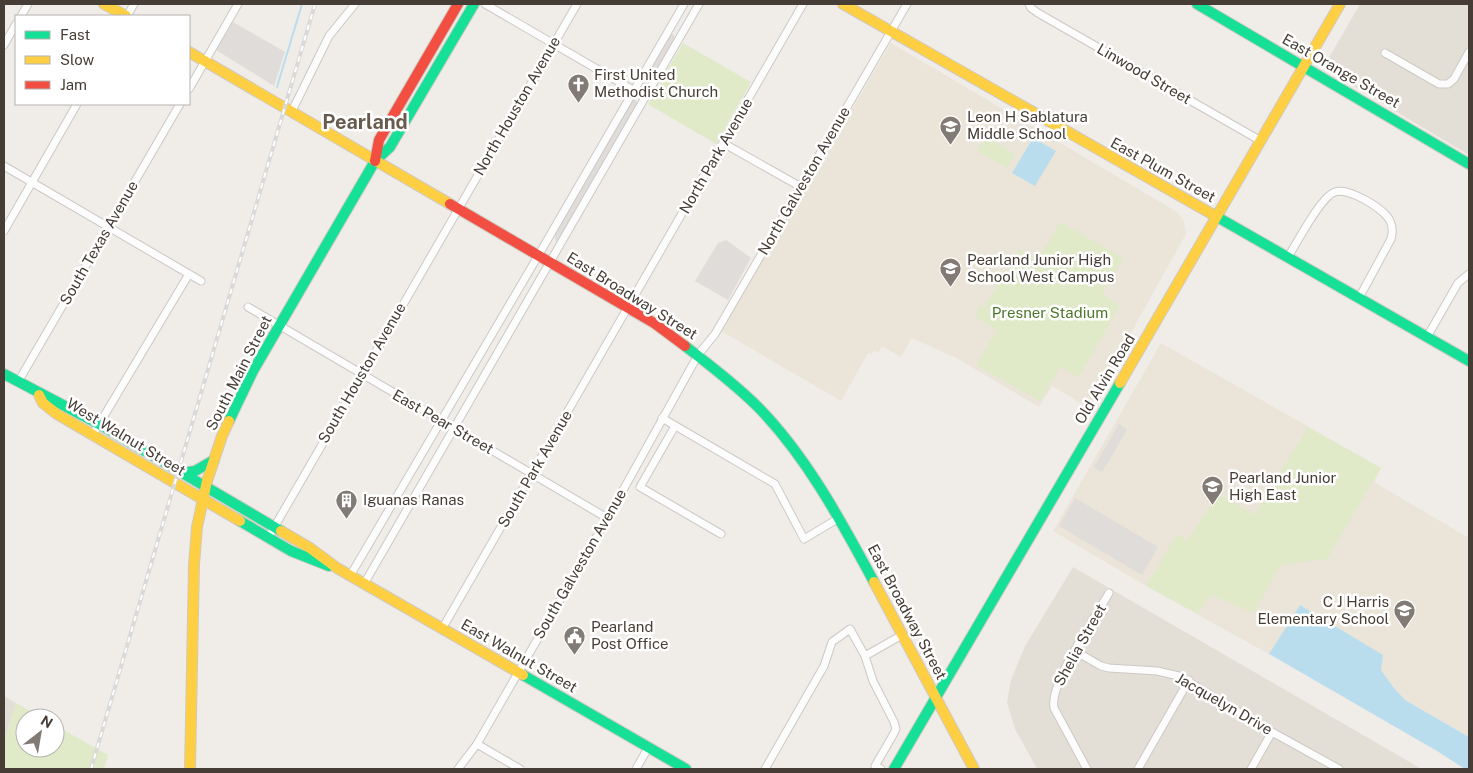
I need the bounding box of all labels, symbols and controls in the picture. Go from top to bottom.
legend [15,15,190,105]
text: Fast [60,26,90,43]
street label: East Orange Street [1280,30,1403,111]
street label: North Houston Avenue [470,33,563,178]
street label: Linwood Street [1094,40,1194,107]
text: Slow [60,51,95,68]
place label: First United Methodist Church [594,66,718,100]
church icon: First United Methodist Church [566,72,590,103]
text: Jam [60,76,87,93]
street label: North Park Avenue [676,95,756,217]
street label: North Galveston Avenue [754,104,853,258]
place label: Leon H Sablatura Middle School [967,108,1088,142]
district label: Pearland [322,110,408,134]
school or university icon: Leon H Sablatura Middle School [939,114,963,145]
street label: East Plum Street [1108,134,1219,206]
street label: South Texas Avenue [56,178,141,308]
street label: East Broadway Street [564,248,701,343]
place label: Pearland Junior High School West Campus [967,251,1114,285]
school or university icon: Pearland Junior High School West Campus [939,257,963,288]
street label: South Houston Avenue [314,300,409,446]
park label: Presner Stadium [992,304,1108,321]
street label: South Main Street [202,312,275,433]
street label: Old Alvin Road [1071,331,1138,427]
street label: East Pear Street [390,386,497,457]
street label: West Walnut Street [64,394,189,479]
street label: South Park Avenue [494,407,575,530]
place label: Pearland Junior High East [1229,469,1336,503]
school or university icon: Pearland Junior High East [1201,475,1225,506]
street label: South Galveston Avenue [530,486,629,642]
building icon: Iguanas Ranas [335,488,359,519]
place label: Iguanas Ranas [363,491,464,508]
street label: East Broadway Street [865,541,950,682]
place label: C J Harris Elementary School [1257,593,1389,627]
school or university icon: C J Harris Elementary School [1393,599,1417,630]
street label: Shelia Street [1050,601,1109,689]
street label: East Walnut Street [458,615,580,696]
place label: Pearland Post Office [591,618,669,652]
public building icon: Pearland Post Office [563,624,587,655]
street label: Jacquelyn Drive [1173,669,1276,738]
north arrow [15,708,65,758]
text: N [38,712,56,732]

